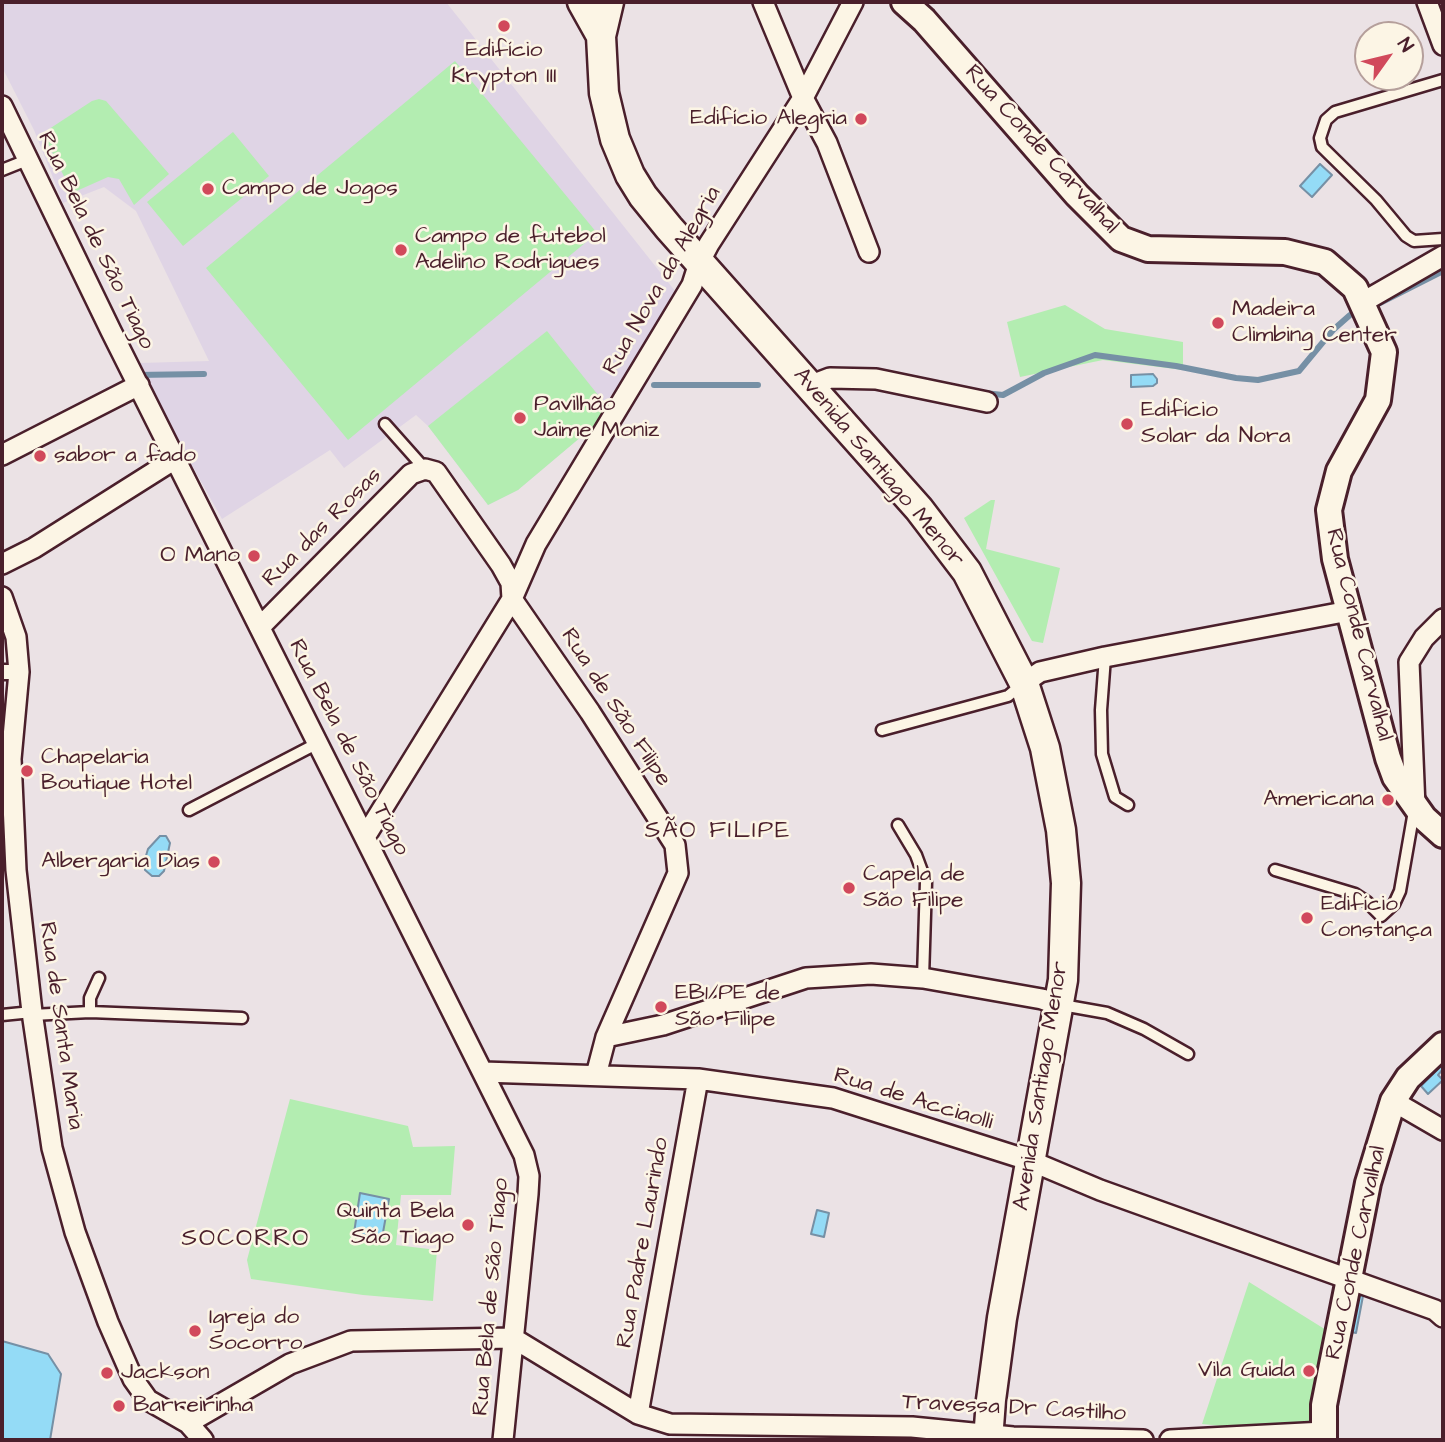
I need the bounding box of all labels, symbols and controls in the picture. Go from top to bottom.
marker: Edifício Krypton III [496,18,512,34]
north arrow [1354,21,1424,91]
text: N [1391,33,1420,58]
place label: Edifício Krypton III [451,37,557,91]
street label: Rua Conde Carvalhal [958,60,1124,240]
place label: Edifício Alegria [690,105,847,133]
marker: Edifício Alegria [853,111,869,127]
street label: Rua Bela de São Tiago [30,128,160,354]
place label: Campo de Jogos [222,175,398,203]
marker: Campo de Jogos [200,181,216,197]
street label: Rua Nova da Alegria [598,182,728,380]
place label: Campo de futebol Adelino Rodrigues [415,223,606,277]
marker: Campo de futebol Adelino Rodrigues [393,242,409,258]
place label: Madeira Climbing Center [1232,296,1397,350]
marker: Madeira Climbing Center [1210,315,1226,331]
street label: Avenida Santiago Menor [786,363,970,573]
place label: Pavilhão Jaime Moniz [534,391,659,445]
place label: Edifício Solar da Nora [1141,397,1290,451]
marker: Pavilhão Jaime Moniz [512,410,528,426]
marker: Edifício Solar da Nora [1119,416,1135,432]
place label: sabor a fado [54,442,196,470]
marker: sabor a fado [32,448,48,464]
street label: Rua das Rosas [258,463,388,593]
street label: Rua Conde Carvalhal [1318,526,1398,744]
place label: O Mano [160,542,240,570]
marker: O Mano [246,548,262,564]
street label: Rua de São Filipe [554,624,676,792]
street label: Rua Bela de São Tiago [282,635,414,861]
place label: Chapelaria Boutique Hotel [41,744,192,798]
marker: Chapelaria Boutique Hotel [19,763,35,779]
place label: Americana [1263,786,1374,814]
marker: Americana [1380,792,1396,808]
district label: SÃO FILIPE [646,818,790,846]
place label: Albergaria Dias [41,848,200,876]
marker: Albergaria Dias [206,854,222,870]
place label: Capela de São Filipe [863,861,965,915]
marker: Capela de São Filipe [841,880,857,896]
place label: Edifício Constança [1321,891,1432,945]
marker: Edifício Constança [1299,910,1315,926]
street label: Rua de Santa Maria [32,920,88,1132]
street label: Avenida Santiago Menor [1009,959,1075,1213]
place label: EB1/PE de São Filipe [675,980,780,1034]
marker: EB1/PE de São Filipe [653,999,669,1015]
street label: Rua de Acciaolli [830,1063,996,1137]
street label: Rua Padre Laurindo [612,1136,676,1350]
street label: Rua Conde Carvalhal [1321,1144,1393,1362]
street label: Rua Bela de São Tiago [468,1177,516,1417]
place label: Quinta Bela São Tiago [337,1198,454,1252]
marker: Quinta Bela São Tiago [460,1217,476,1233]
district label: SOCORRO [182,1226,310,1254]
place label: Igreja do Socorro [209,1304,303,1358]
marker: Igreja do Socorro [187,1323,203,1339]
place label: Vila Guida [1198,1357,1295,1385]
place label: Jackson [121,1359,210,1387]
marker: Vila Guida [1301,1363,1317,1379]
marker: Jackson [99,1365,115,1381]
street label: Travessa Dr Castilho [901,1389,1127,1429]
place label: Barreirinha [133,1392,253,1420]
marker: Barreirinha [111,1398,127,1414]

